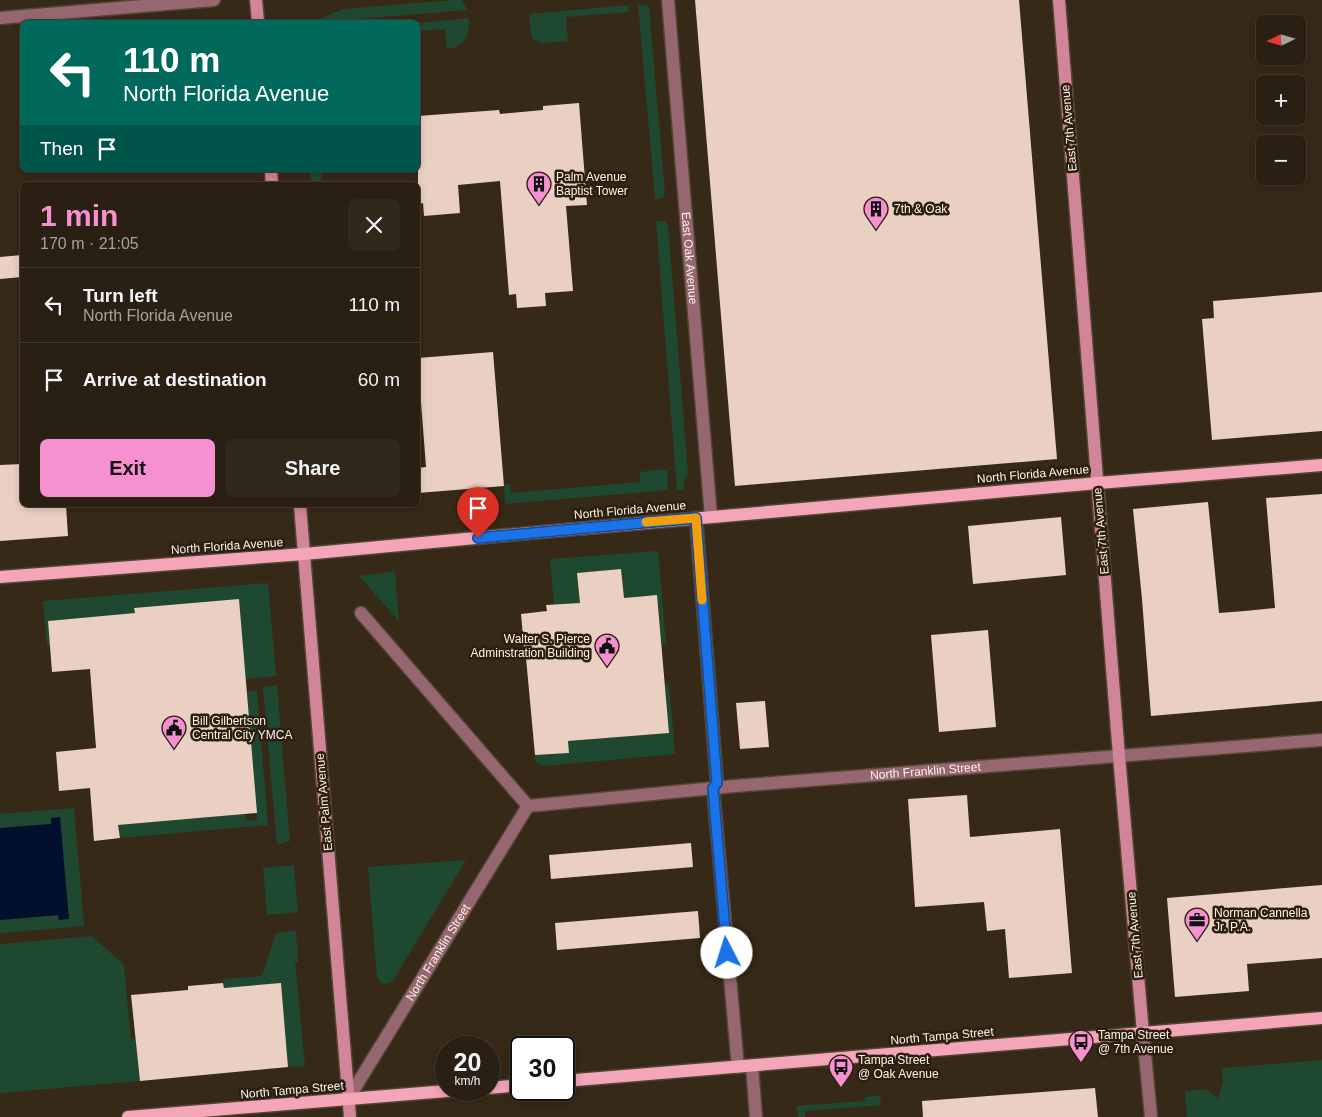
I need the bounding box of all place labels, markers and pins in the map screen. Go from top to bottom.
place label: Palm Avenue Baptist Tower [556,170,628,198]
building icon: Palm Avenue Baptist Tower [526,171,552,205]
building icon: 7th & Oak [863,196,889,230]
place label: 7th & Oak [894,202,948,216]
pin [457,487,499,538]
place label: Walter S. Pierce Adminstration Building [471,632,590,660]
public building icon: Walter S. Pierce Adminstration Building [594,633,620,667]
place label: Bill Gilbertson Central City YMCA [192,714,292,742]
public building icon: Bill Gilbertson Central City YMCA [161,715,187,749]
place label: Norman Cannella Jr. P.A. [1214,906,1308,934]
office icon: Norman Cannella Jr. P.A. [1184,907,1210,941]
place label: Tampa Street @ 7th Avenue [1098,1028,1174,1056]
bus stop icon: Tampa Street @ 7th Avenue [1068,1029,1094,1063]
place label: Tampa Street @ Oak Avenue [858,1053,939,1081]
bus stop icon: Tampa Street @ Oak Avenue [828,1054,854,1088]

